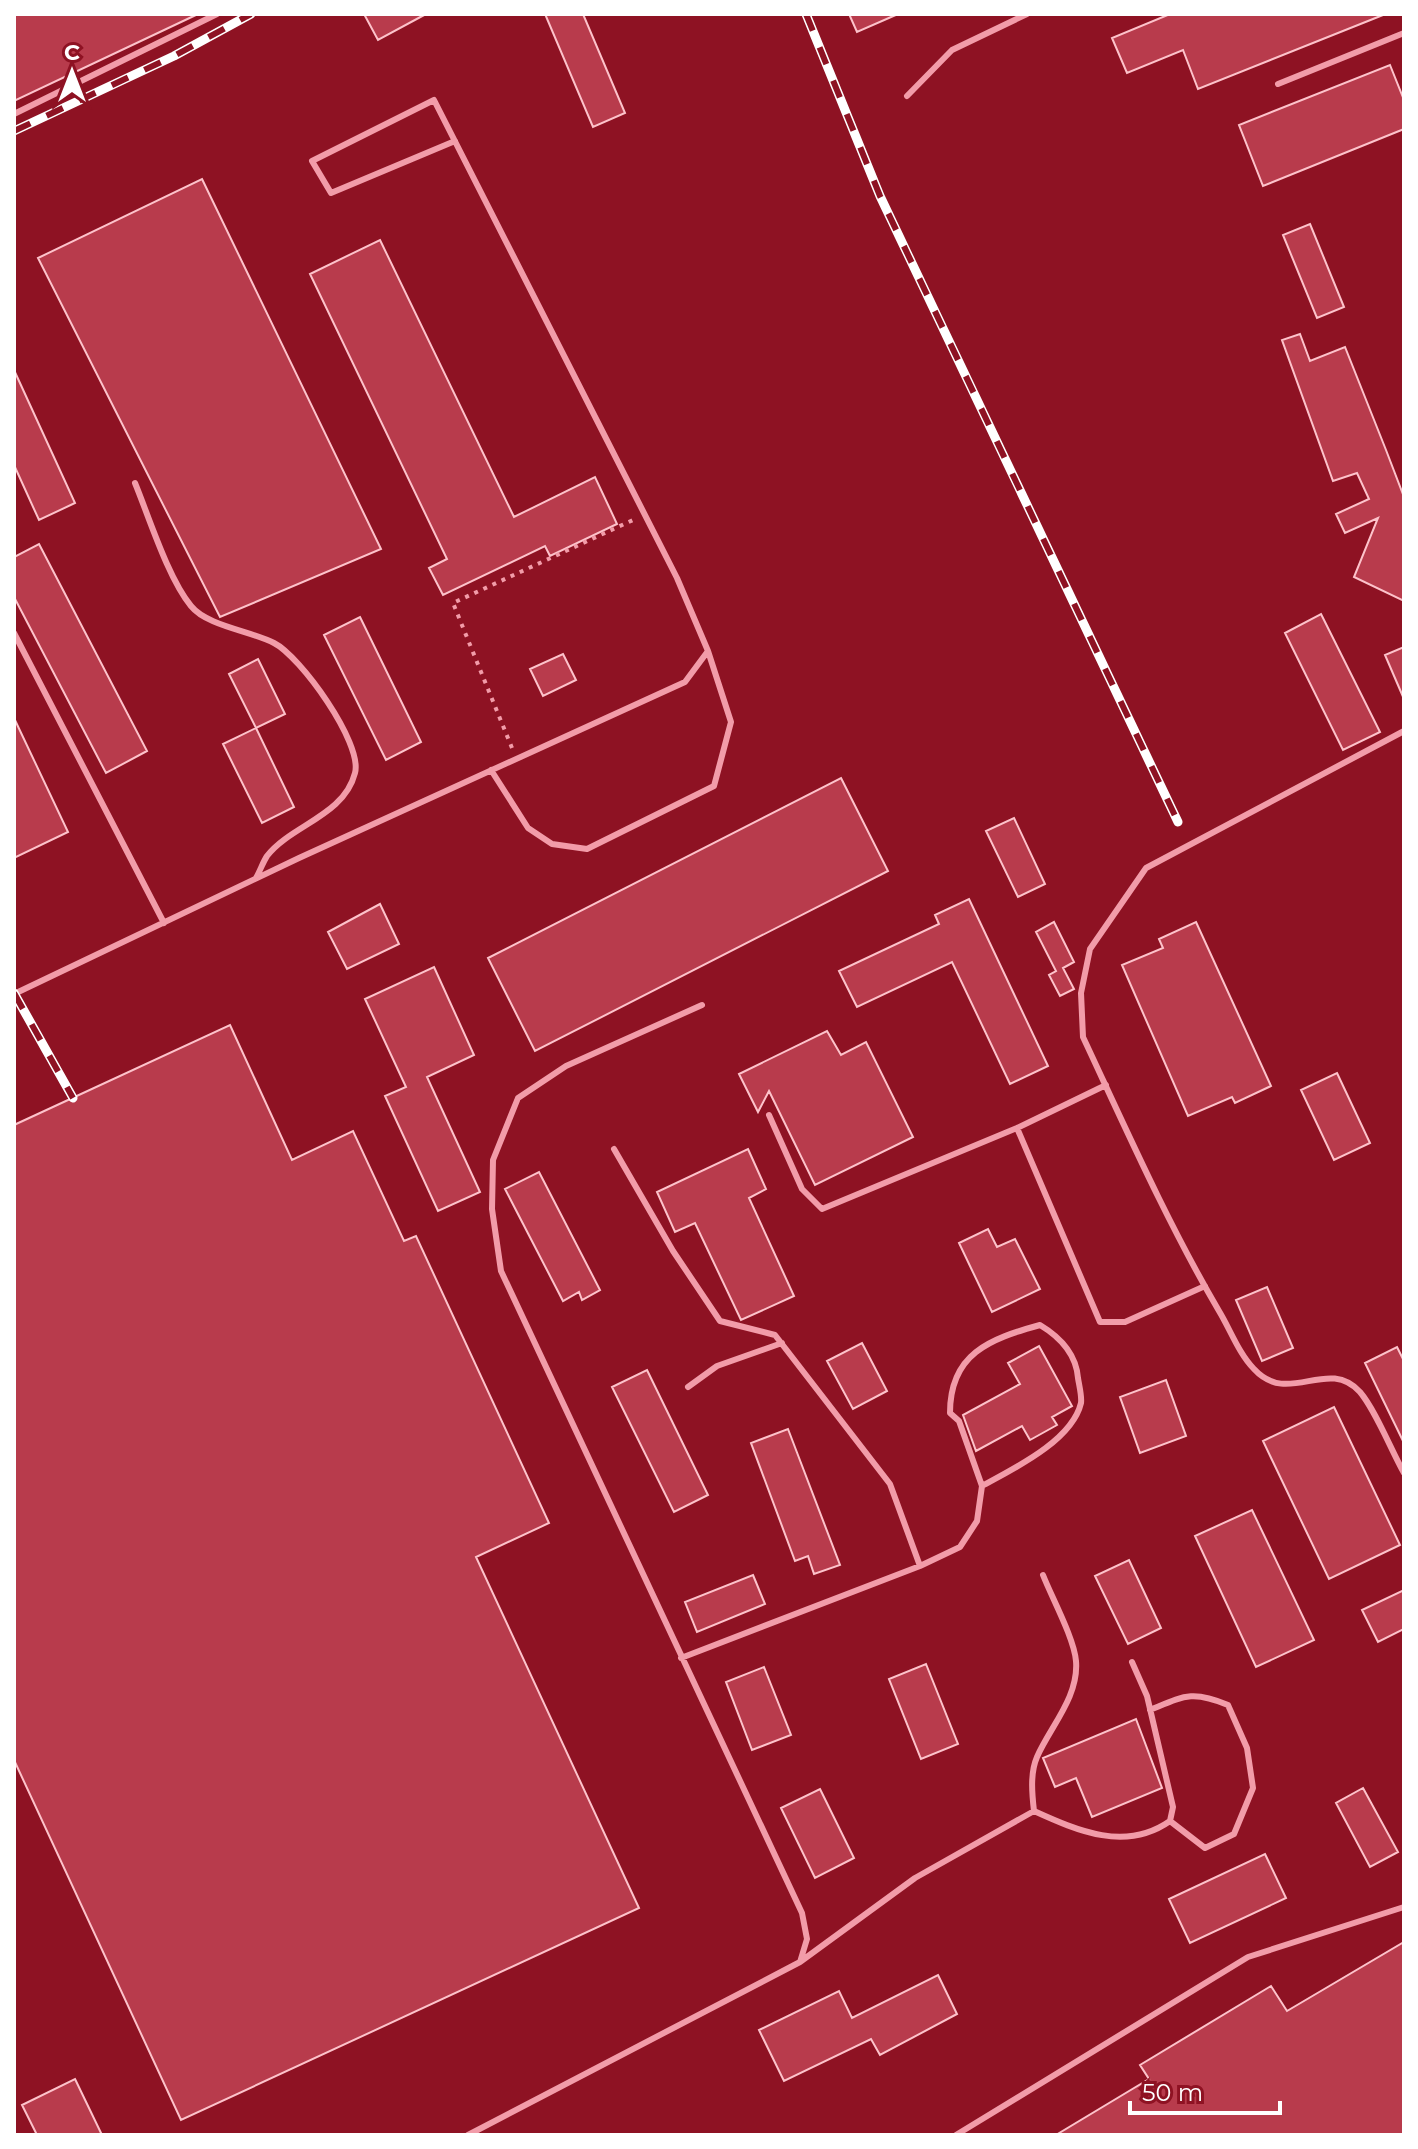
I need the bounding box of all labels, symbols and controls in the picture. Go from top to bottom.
north arrow [32,32,112,112]
text: С [64,39,80,66]
scale bar [1130,2065,1280,2115]
text: 50 m [1142,2078,1203,2107]

